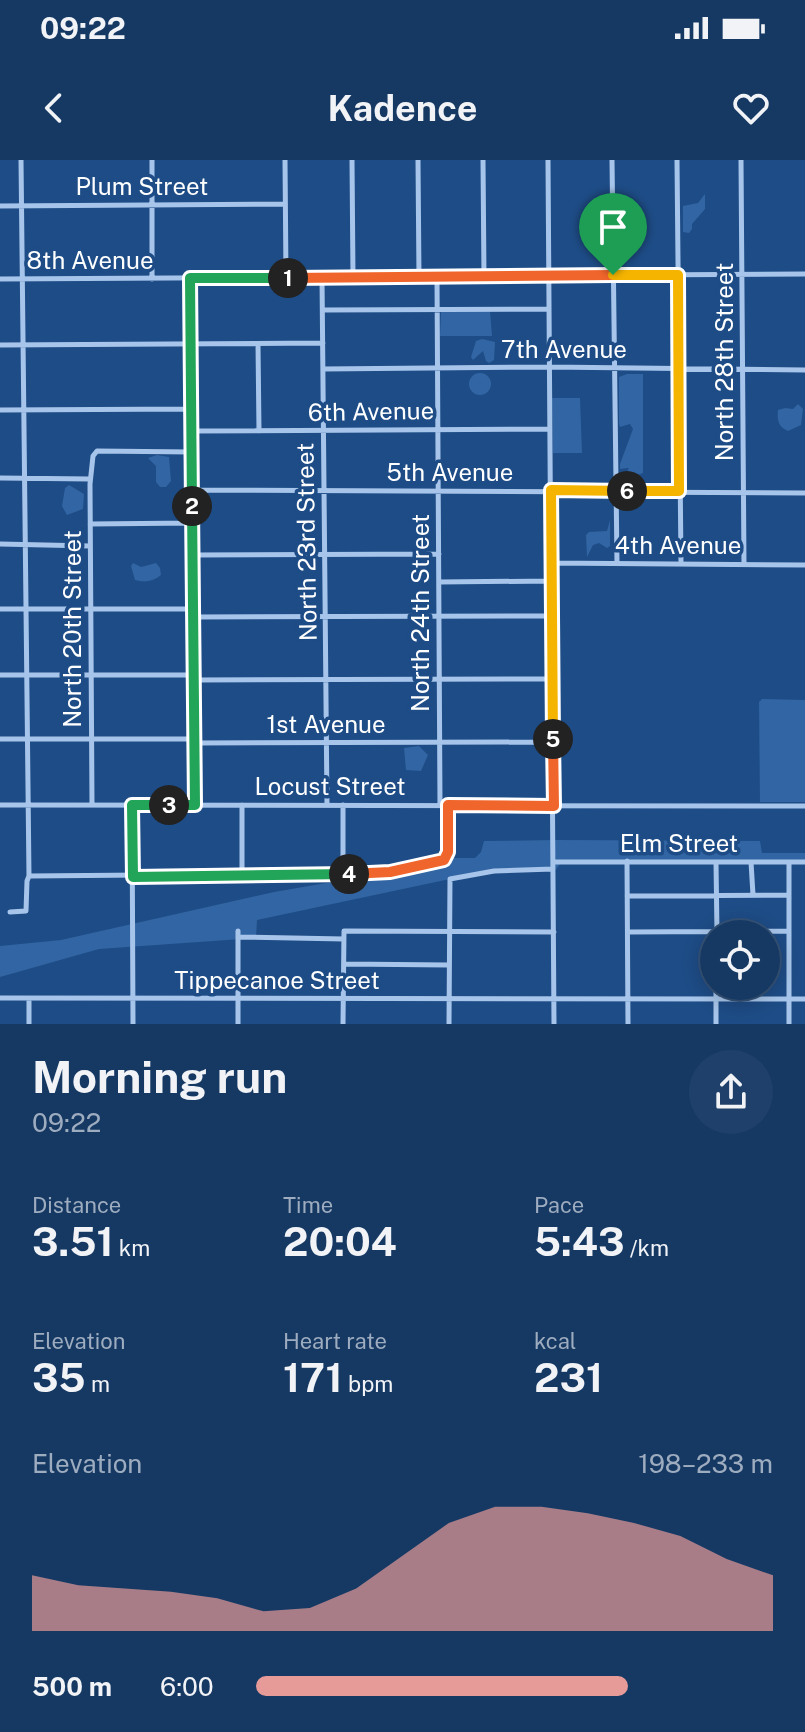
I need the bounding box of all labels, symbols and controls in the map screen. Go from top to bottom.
text: 09:22 [40,10,126,46]
icon: back [32,86,76,130]
icon: heart [729,86,773,130]
text: Kadence [327,87,478,129]
street label: Plum Street [76,172,208,200]
pin [579,193,647,275]
icon: arrive [591,205,635,249]
street label: 8th Avenue [27,246,153,274]
pin: 1 [268,258,308,298]
street label: North 28th Street [710,263,738,461]
text: 1 [283,265,293,291]
street label: 7th Avenue [501,335,627,363]
street label: 6th Avenue [308,396,434,426]
street label: North 23rd Street [290,443,322,641]
street label: 5th Avenue [387,458,513,486]
pin: 6 [607,471,647,511]
text: 6 [620,478,634,504]
pin: 2 [172,486,212,526]
text: 2 [185,493,199,519]
street label: North 24th Street [406,514,434,712]
street label: North 20th Street [58,530,86,728]
street label: 4th Avenue [615,531,741,559]
street label: 1st Avenue [266,710,386,738]
pin: 5 [533,719,573,759]
text: 5 [546,726,560,752]
street label: Locust Street [254,772,406,800]
pin: 3 [149,785,189,825]
text: 3 [162,792,176,818]
street label: Elm Street [620,829,738,857]
pin: 4 [329,854,369,894]
text: 4 [342,861,356,887]
map controls [700,920,780,1000]
button: locate [700,920,780,1000]
street label: Tippecanoe Street [174,966,380,994]
button: share [689,1050,773,1134]
text: Morning run [32,1051,287,1103]
text: 09:22 [32,1107,101,1138]
text: Distance [32,1192,121,1218]
text: Time [283,1192,333,1218]
text: Pace [534,1192,584,1218]
text: 3.51 [32,1218,114,1265]
text: 20:04 [283,1218,397,1265]
text: 5:43 [534,1218,625,1265]
text: km [114,1235,150,1261]
text: /km [625,1235,669,1261]
text: Elevation [32,1328,125,1354]
text: Heart rate [283,1328,387,1354]
text: kcal [534,1328,576,1354]
text: 35 [32,1354,86,1401]
text: 171 [283,1354,343,1401]
text: 231 [534,1354,603,1401]
text: m [86,1371,110,1397]
text: bpm [343,1371,393,1397]
text: Elevation [32,1448,142,1479]
text: 198–233 m [638,1448,773,1479]
text: 500 m [32,1671,112,1702]
text: 6:00 [160,1671,214,1702]

